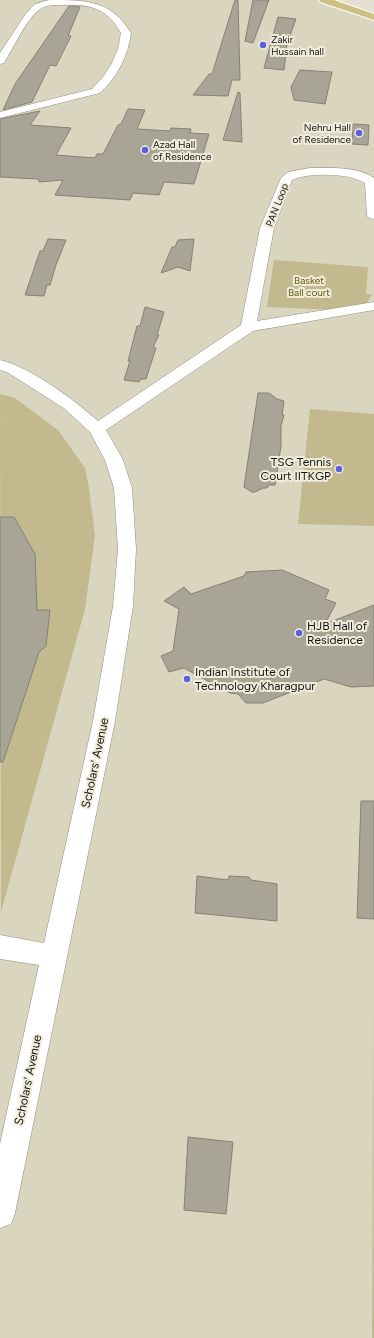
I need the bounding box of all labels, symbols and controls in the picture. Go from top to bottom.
place label: Zakir Hussain hall [271,33,324,58]
marker: Zakir Hussain hall [258,40,268,50]
place label: Nehru Hall of Residence [293,121,352,146]
marker: Nehru Hall of Residence [354,128,364,138]
place label: Azad Hall of Residence [153,138,212,163]
marker: Azad Hall of Residence [140,145,150,155]
street label: PAN Loop [263,181,291,229]
park label: Basket Ball court [288,274,330,299]
place label: TSG Tennis Court IITKGP [261,455,331,483]
marker: TSG Tennis Court IITKGP [334,464,344,474]
place label: HJB Hall of Residence [307,619,368,647]
marker: HJB Hall of Residence [294,628,304,638]
place label: Indian Institute of Technology Kharagpur [195,665,315,693]
marker: Indian Institute of Technology Kharagpur [182,674,192,684]
street label: Scholars' Avenue [79,716,111,809]
street label: Scholars' Avenue [12,1033,44,1126]

